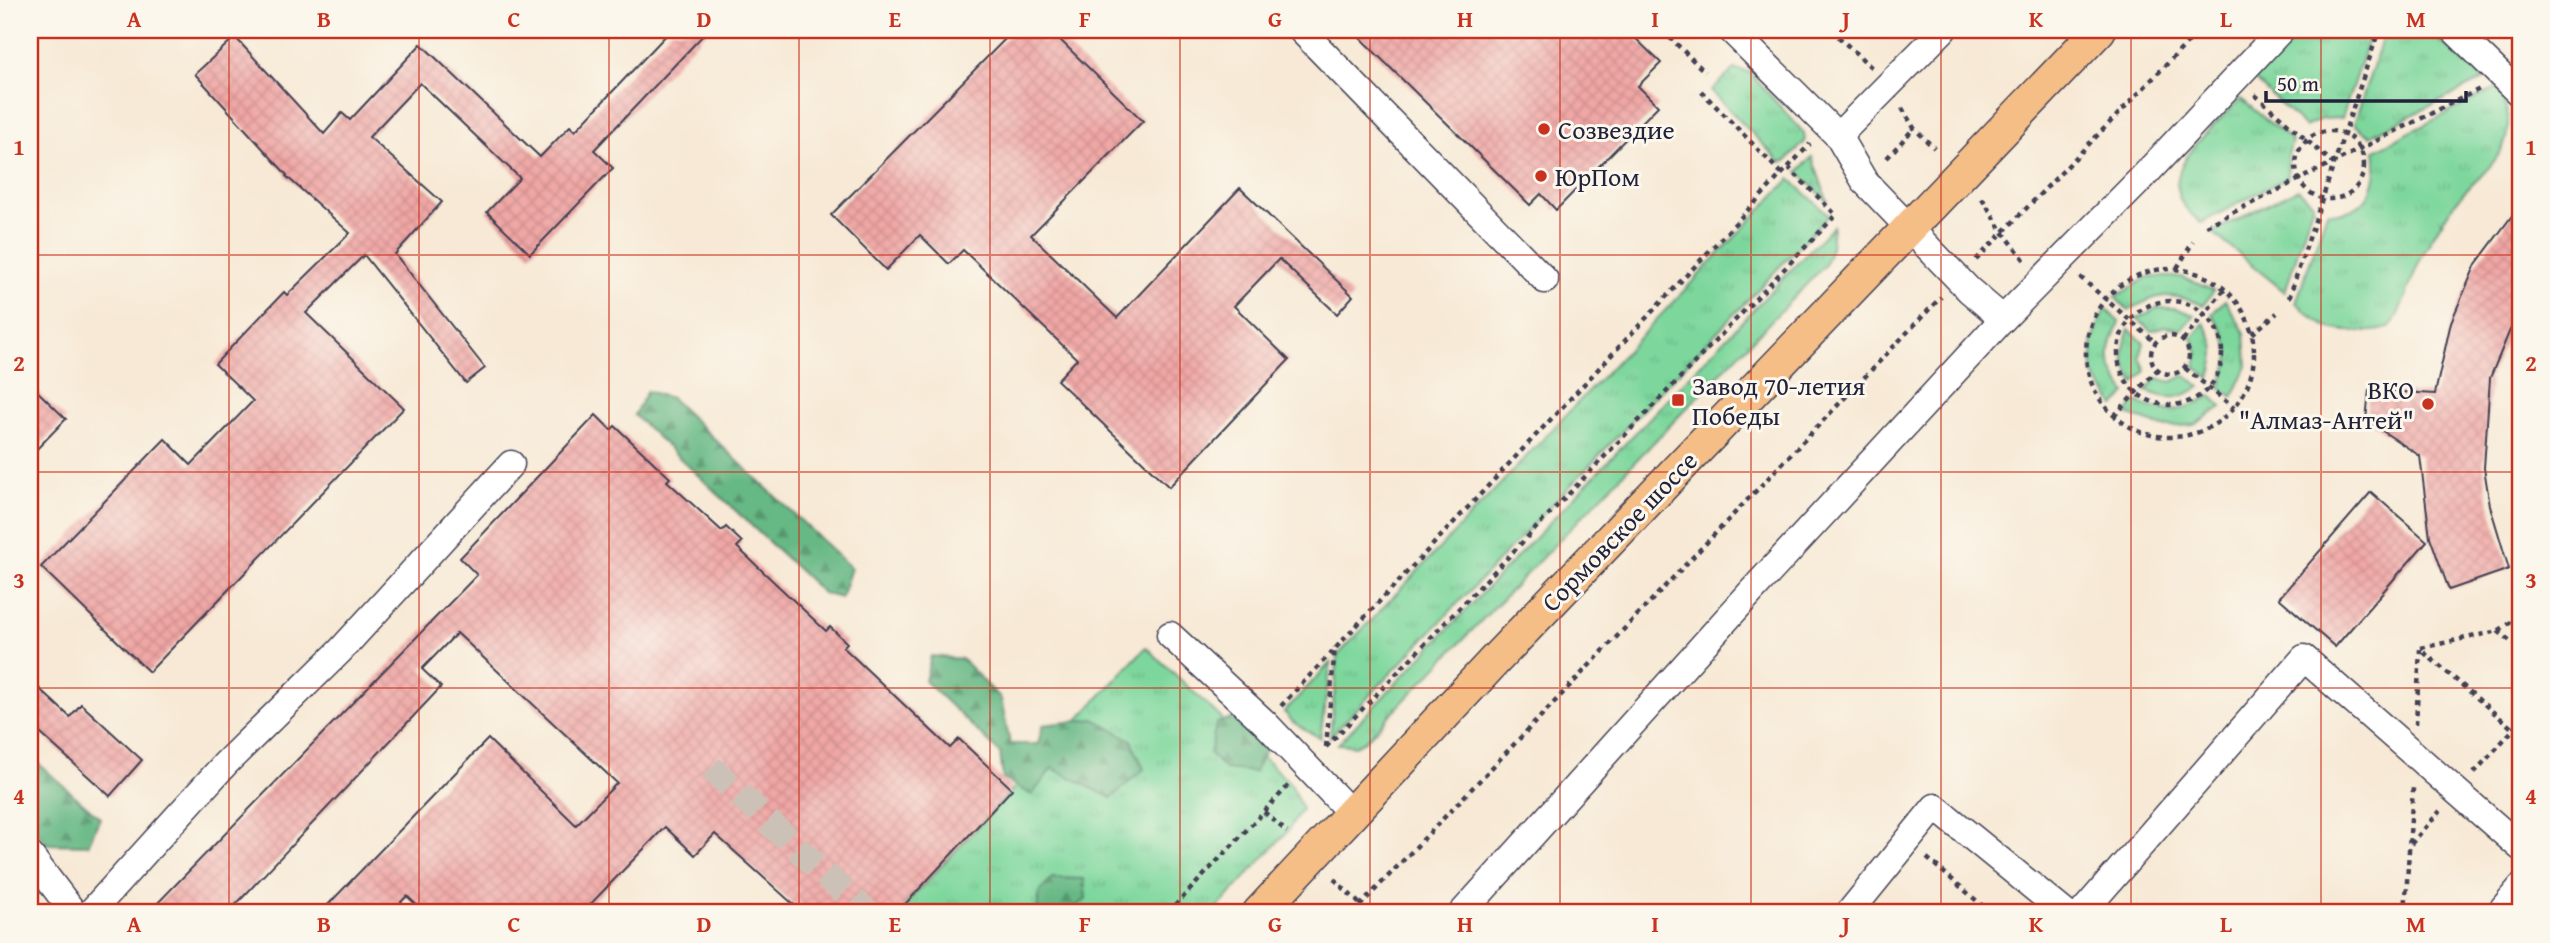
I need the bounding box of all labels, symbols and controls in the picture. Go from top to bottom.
text: A [127,2,142,35]
text: B [317,2,331,35]
text: C [507,2,521,35]
text: D [697,2,712,35]
text: E [889,2,901,35]
text: F [1079,2,1091,35]
text: G [1268,2,1282,35]
text: H [1457,2,1473,35]
text: I [1651,2,1659,35]
text: J [1838,2,1850,35]
text: K [2029,2,2044,35]
text: L [2220,2,2232,35]
text: M [2406,2,2426,35]
scale bar [2266,60,2466,104]
text: 50 m [2277,68,2319,99]
place label: Созвездие [1558,110,1675,149]
marker: Созвездие [1536,121,1552,137]
text: 1 [13,130,25,163]
text: 1 [2525,130,2537,163]
place label: ЮрПом [1555,157,1640,196]
marker: ЮрПом [1533,168,1549,184]
text: 2 [13,346,25,379]
text: 2 [2525,346,2537,379]
place label: Завод 70-летия Победы [1692,366,1865,435]
place label: ВКО "Алмаз-Антей" [2239,370,2414,439]
marker: Завод 70-летия Победы [1670,392,1686,408]
marker: ВКО "Алмаз-Антей" [2420,396,2436,412]
street label: Сормовское шоссе [1532,442,1706,620]
text: 3 [13,563,25,596]
text: 3 [2525,563,2537,596]
text: 4 [13,779,25,812]
text: 4 [2525,779,2537,812]
text: A [127,907,142,940]
text: B [317,907,331,940]
text: C [507,907,521,940]
text: D [697,907,712,940]
text: E [889,907,901,940]
text: F [1079,907,1091,940]
text: G [1268,907,1282,940]
text: H [1457,907,1473,940]
text: I [1651,907,1659,940]
text: J [1838,907,1850,940]
text: K [2029,907,2044,940]
text: L [2220,907,2232,940]
text: M [2406,907,2426,940]

